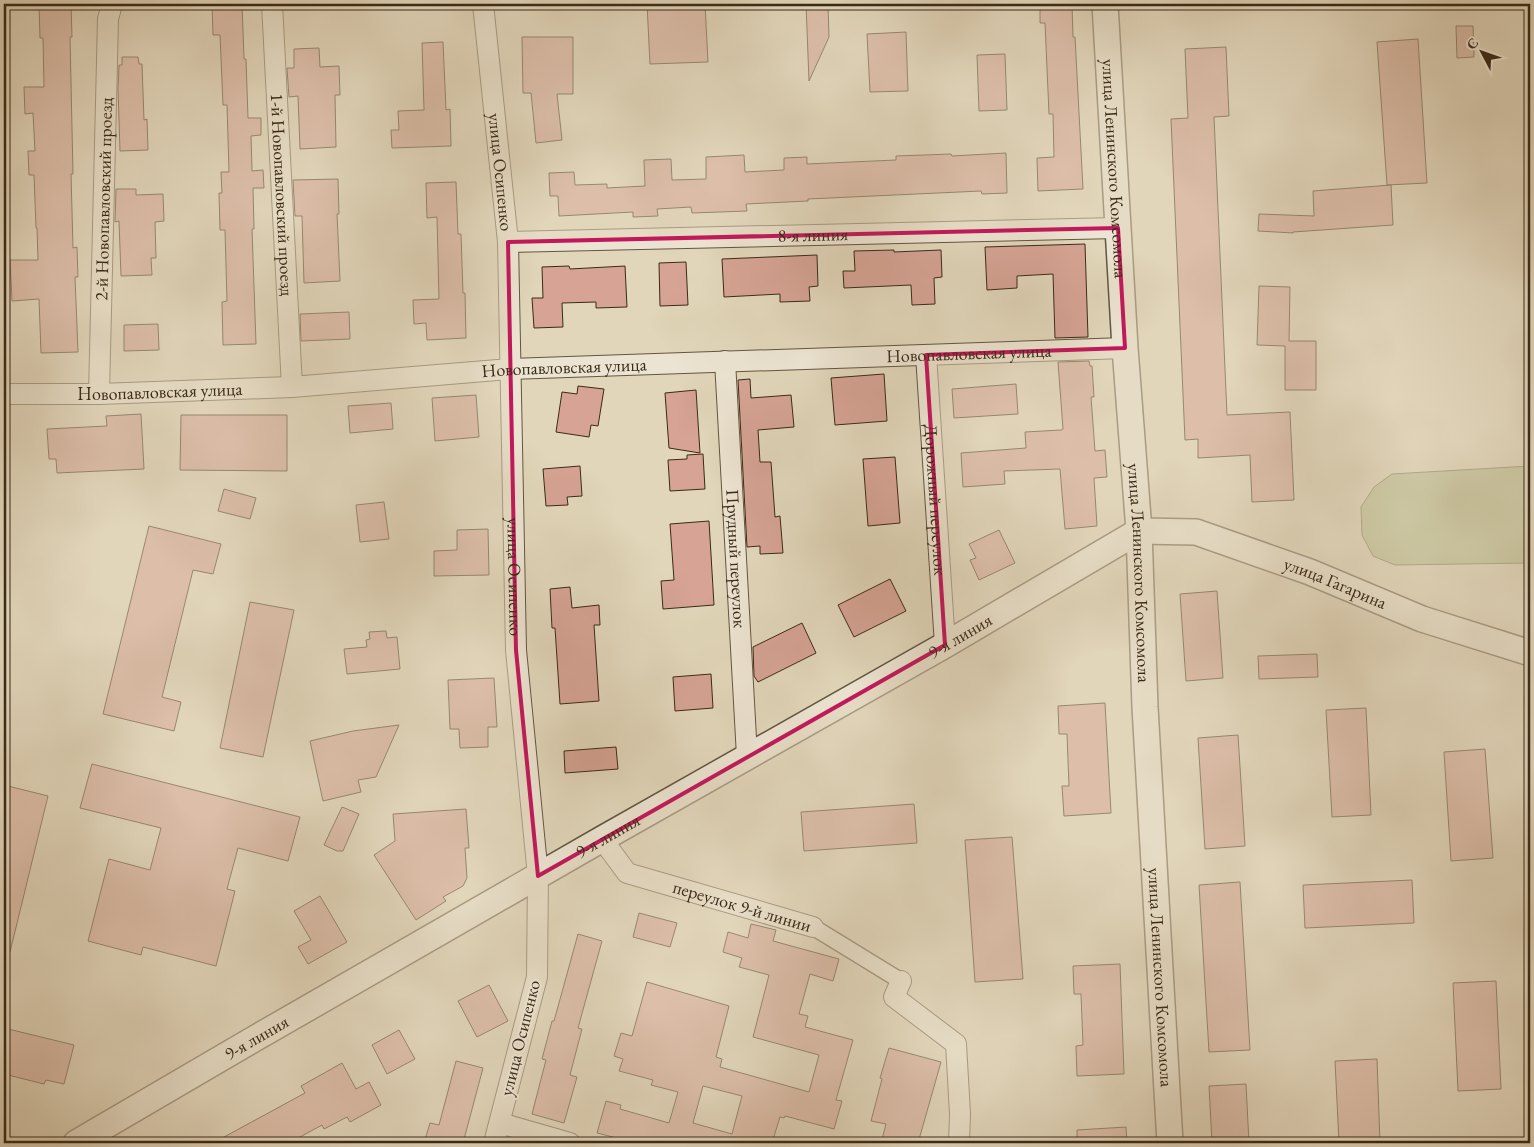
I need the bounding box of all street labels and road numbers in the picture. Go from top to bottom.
street label: улица Ленинского Комсомола [1097,58,1133,280]
street label: 1-й Новопавловский проезд [266,93,299,297]
street label: 2-й Новопавловский проезд [89,97,117,301]
street label: улица Осипенко [484,112,519,232]
street label: 8-я линия [777,222,848,247]
street label: Новопавловская улица [886,338,1053,367]
street label: Новопавловская улица [481,352,648,382]
street label: Новопавловская улица [77,377,244,405]
street label: Дорожный переулок [920,423,952,576]
street label: улица Ленинского Комсомола [1123,462,1156,684]
street label: Прудный переулок [721,489,752,629]
street label: улица Осипенко [502,517,528,636]
street label: улица Гагарина [1281,552,1391,614]
street label: 9-я линия [924,608,996,663]
street label: 9-я линия [571,808,644,863]
street label: улица Ленинского Комсомола [1143,867,1179,1088]
street label: переулок 9-й линии [670,875,815,937]
street label: улица Осипенко [494,978,545,1098]
street label: 9-я линия [220,1010,292,1065]

